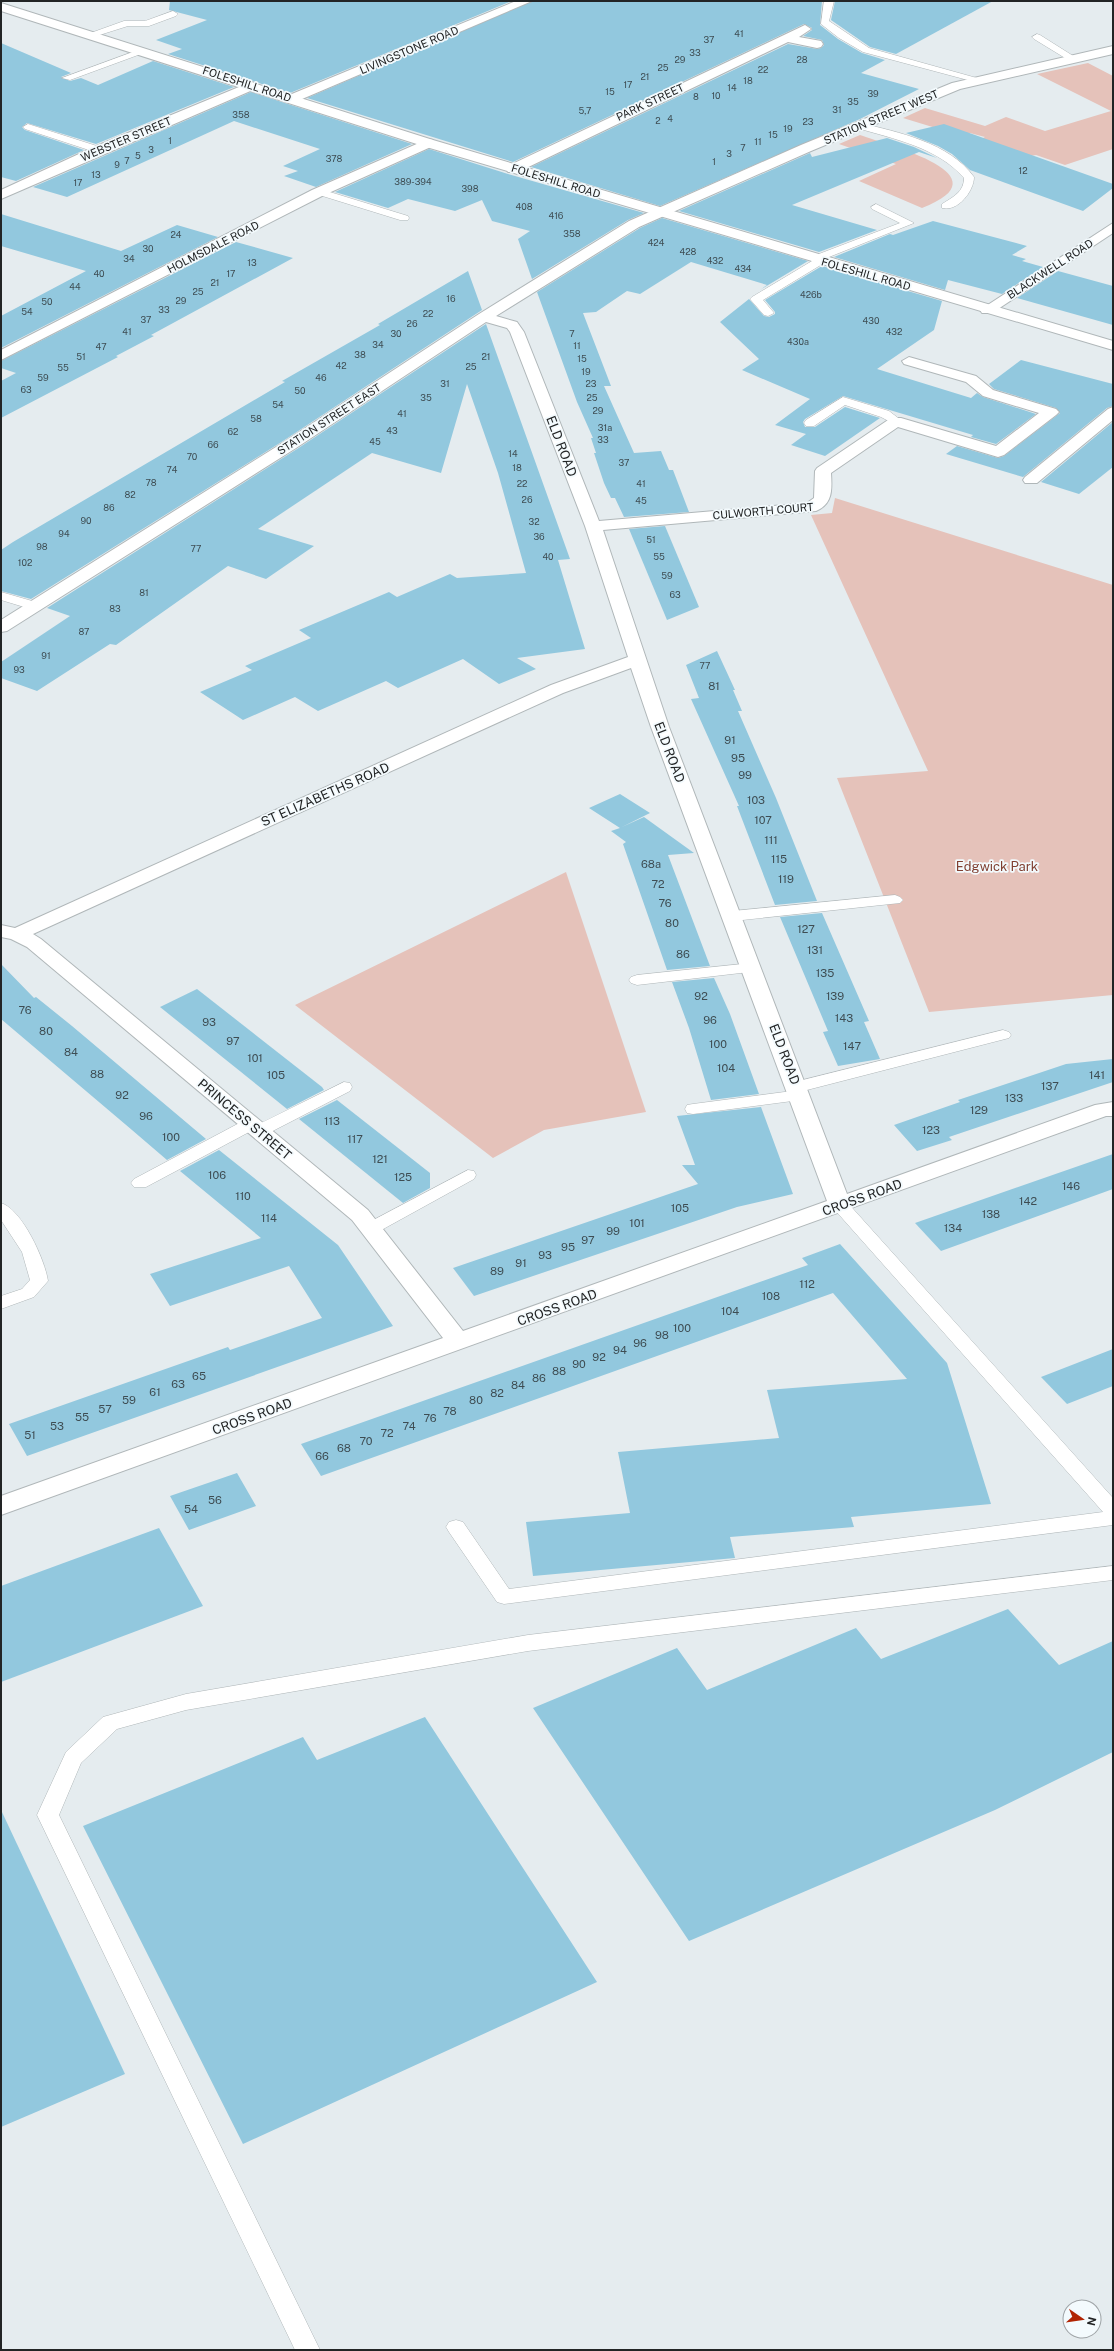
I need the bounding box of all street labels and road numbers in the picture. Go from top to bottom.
street label: LIVINGSTONE ROAD [358,24,461,76]
street label: FOLESHILL ROAD [201,64,293,104]
street label: PARK STREET [614,81,686,123]
street label: STATION STREET WEST [822,87,941,147]
street label: WEBSTER STREET [79,114,173,164]
street label: FOLESHILL ROAD [510,162,602,200]
street label: HOLMSDALE ROAD [165,218,261,275]
street label: BLACKWELL ROAD [1005,237,1095,301]
street label: FOLESHILL ROAD [820,255,912,293]
street label: STATION STREET EAST [275,381,383,457]
street label: ELD ROAD [543,414,580,479]
street label: CULWORTH COURT [712,501,814,521]
street label: ELD ROAD [651,720,688,785]
street label: ST ELIZABETHS ROAD [259,759,392,830]
street label: ELD ROAD [766,1022,803,1087]
street label: PRINCESS STREET [195,1076,295,1163]
street label: CROSS ROAD [820,1176,904,1219]
street label: CROSS ROAD [515,1286,599,1329]
street label: CROSS ROAD [210,1395,294,1438]

